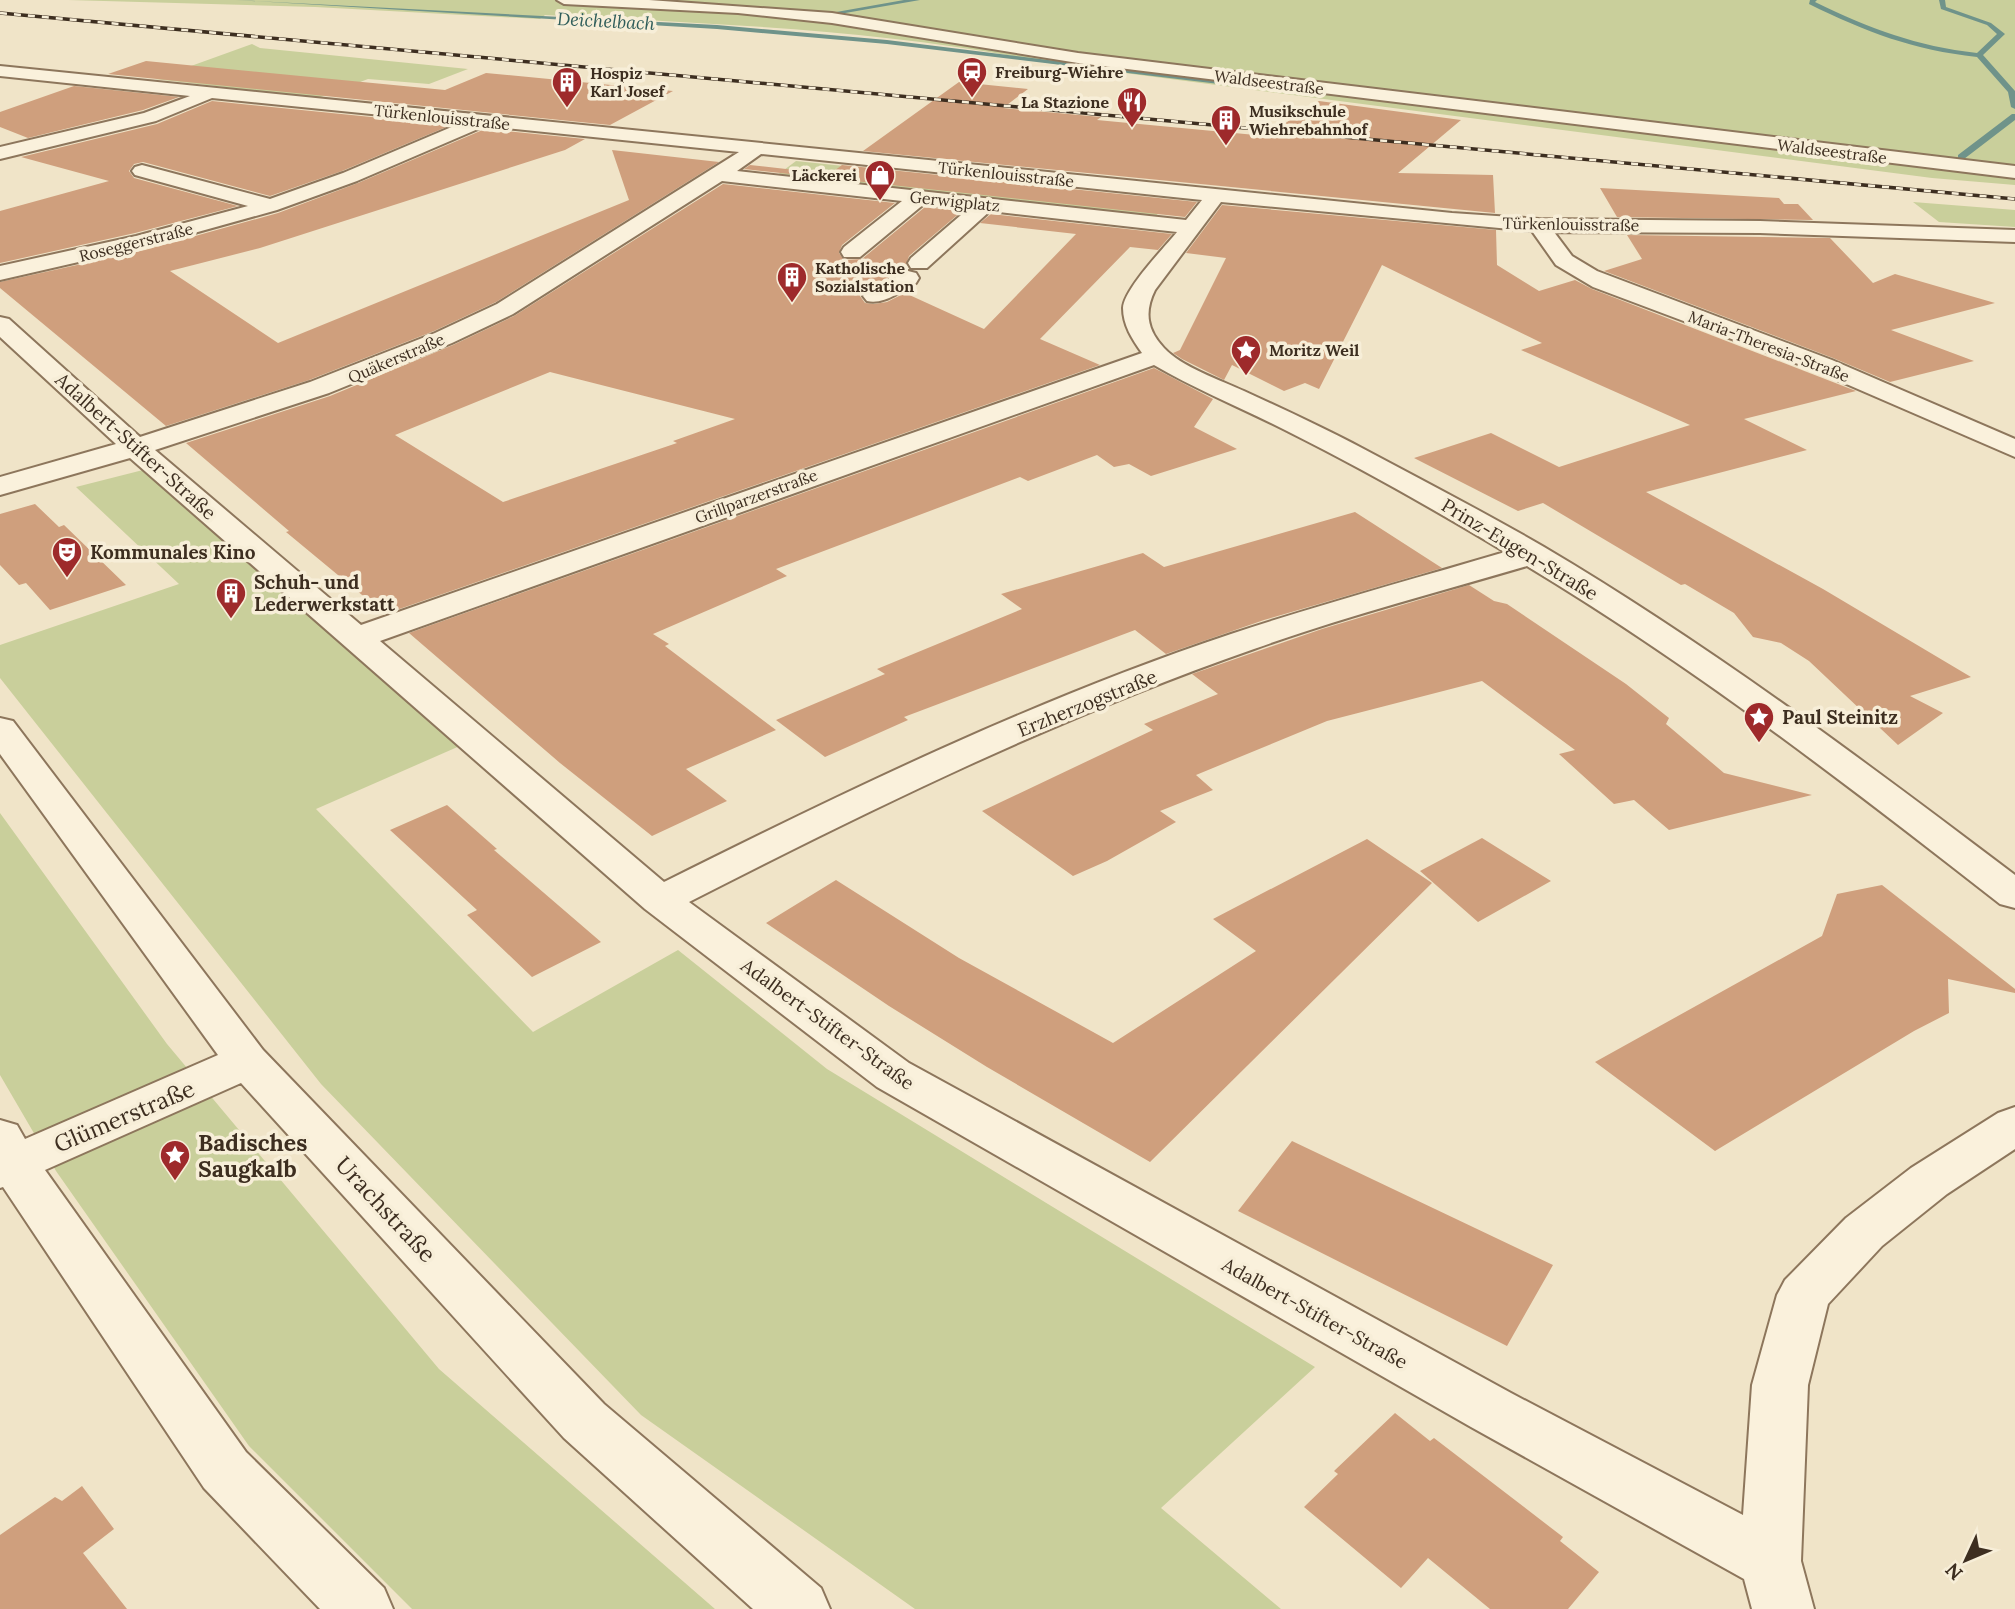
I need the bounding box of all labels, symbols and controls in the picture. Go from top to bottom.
water label: Deichelbach [556,7,656,35]
station icon: Freiburg-Wiehre [955,55,989,99]
place label: Freiburg-Wiehre [995,62,1124,82]
place label: Hospiz Karl Josef [590,63,666,101]
building icon: Hospiz Karl Josef [550,65,584,109]
street label: Waldseestraße [1213,65,1325,99]
restaurant icon: La Stazione [1115,85,1149,129]
place label: La Stazione [1021,92,1109,112]
street label: Türkenlouisstraße [373,100,511,134]
place label: Musikschule Wiehrebahnhof [1249,101,1368,139]
building icon: Musikschule Wiehrebahnhof [1209,103,1243,147]
street label: Waldseestraße [1776,134,1888,168]
street label: Türkenlouisstraße [937,157,1075,191]
shop icon: Läckerei [863,158,897,202]
place label: Läckerei [792,165,857,185]
street label: Gerwigplatz [909,186,1001,216]
street label: Türkenlouisstraße [1502,213,1640,235]
street label: Roseggerstraße [77,218,195,266]
place label: Katholische Sozialstation [815,258,914,296]
building icon: Katholische Sozialstation [775,260,809,304]
street label: Maria-Theresia-Straße [1686,306,1853,386]
street label: Quäkerstraße [345,329,448,387]
place icon: Moritz Weil [1229,333,1263,377]
place label: Moritz Weil [1269,340,1359,360]
street label: Adalbert-Stifter-Straße [50,367,221,525]
street label: Grillparzerstraße [692,464,820,527]
street label: Prinz-Eugen-Straße [1437,493,1603,605]
theatre icon: Kommunales Kino [50,535,84,579]
place label: Kommunales Kino [90,540,256,564]
place label: Schuh- und Lederwerkstatt [254,570,396,616]
building icon: Schuh- und Lederwerkstatt [214,576,248,620]
street label: Erzherzogstraße [1014,664,1160,742]
place icon: Paul Steinitz [1742,700,1776,744]
place label: Paul Steinitz [1782,705,1898,729]
street label: Adalbert-Stifter-Straße [736,952,919,1095]
street label: Glümerstraße [49,1073,199,1159]
place label: Badisches Saugkalb [198,1128,307,1183]
place icon: Badisches Saugkalb [158,1138,192,1182]
street label: Urachstraße [330,1150,442,1268]
street label: Adalbert-Stifter-Straße [1217,1252,1412,1374]
north arrow [1931,1525,2001,1595]
text: N [1940,1558,1968,1585]

